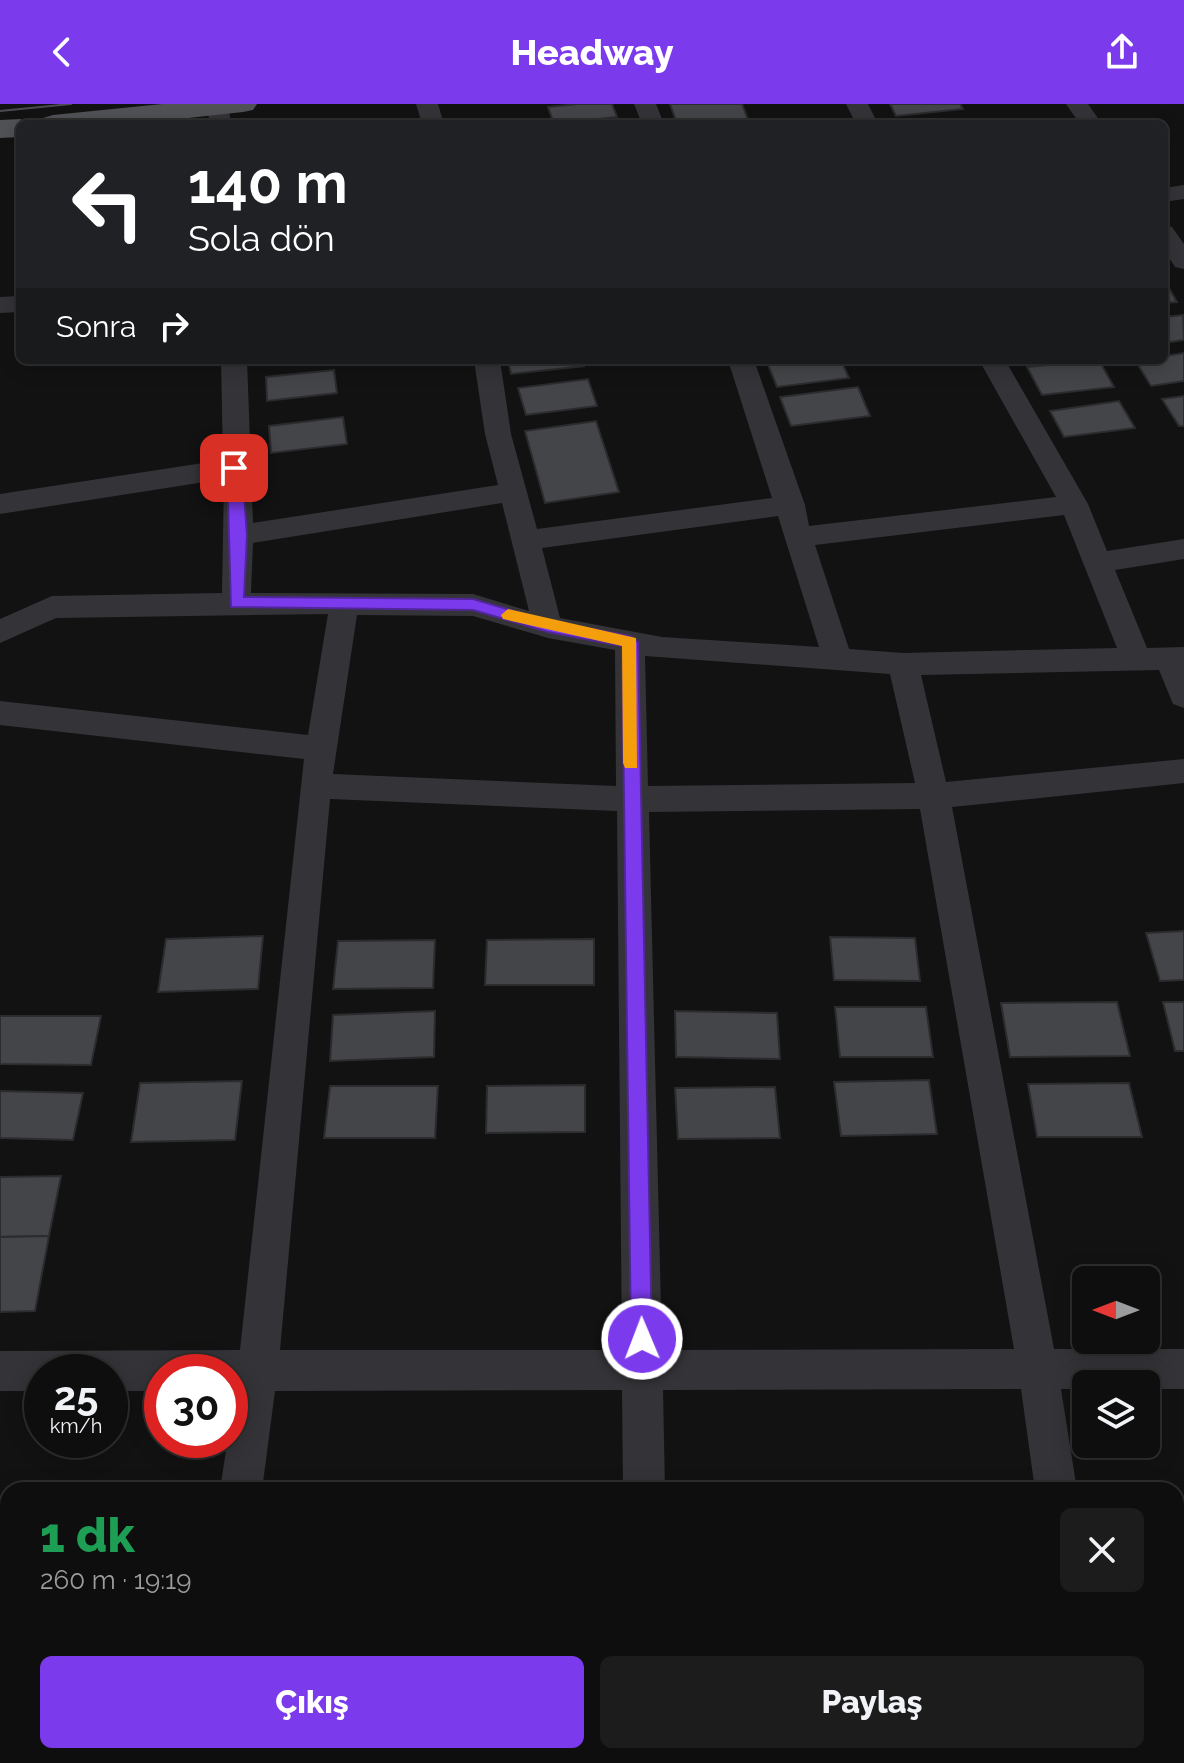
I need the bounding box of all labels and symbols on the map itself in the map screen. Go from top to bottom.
pin [200,434,268,502]
north arrow [1072,1266,1160,1354]
position arrow [600,1297,684,1381]
speed limit sign: 30 [144,1354,248,1458]

